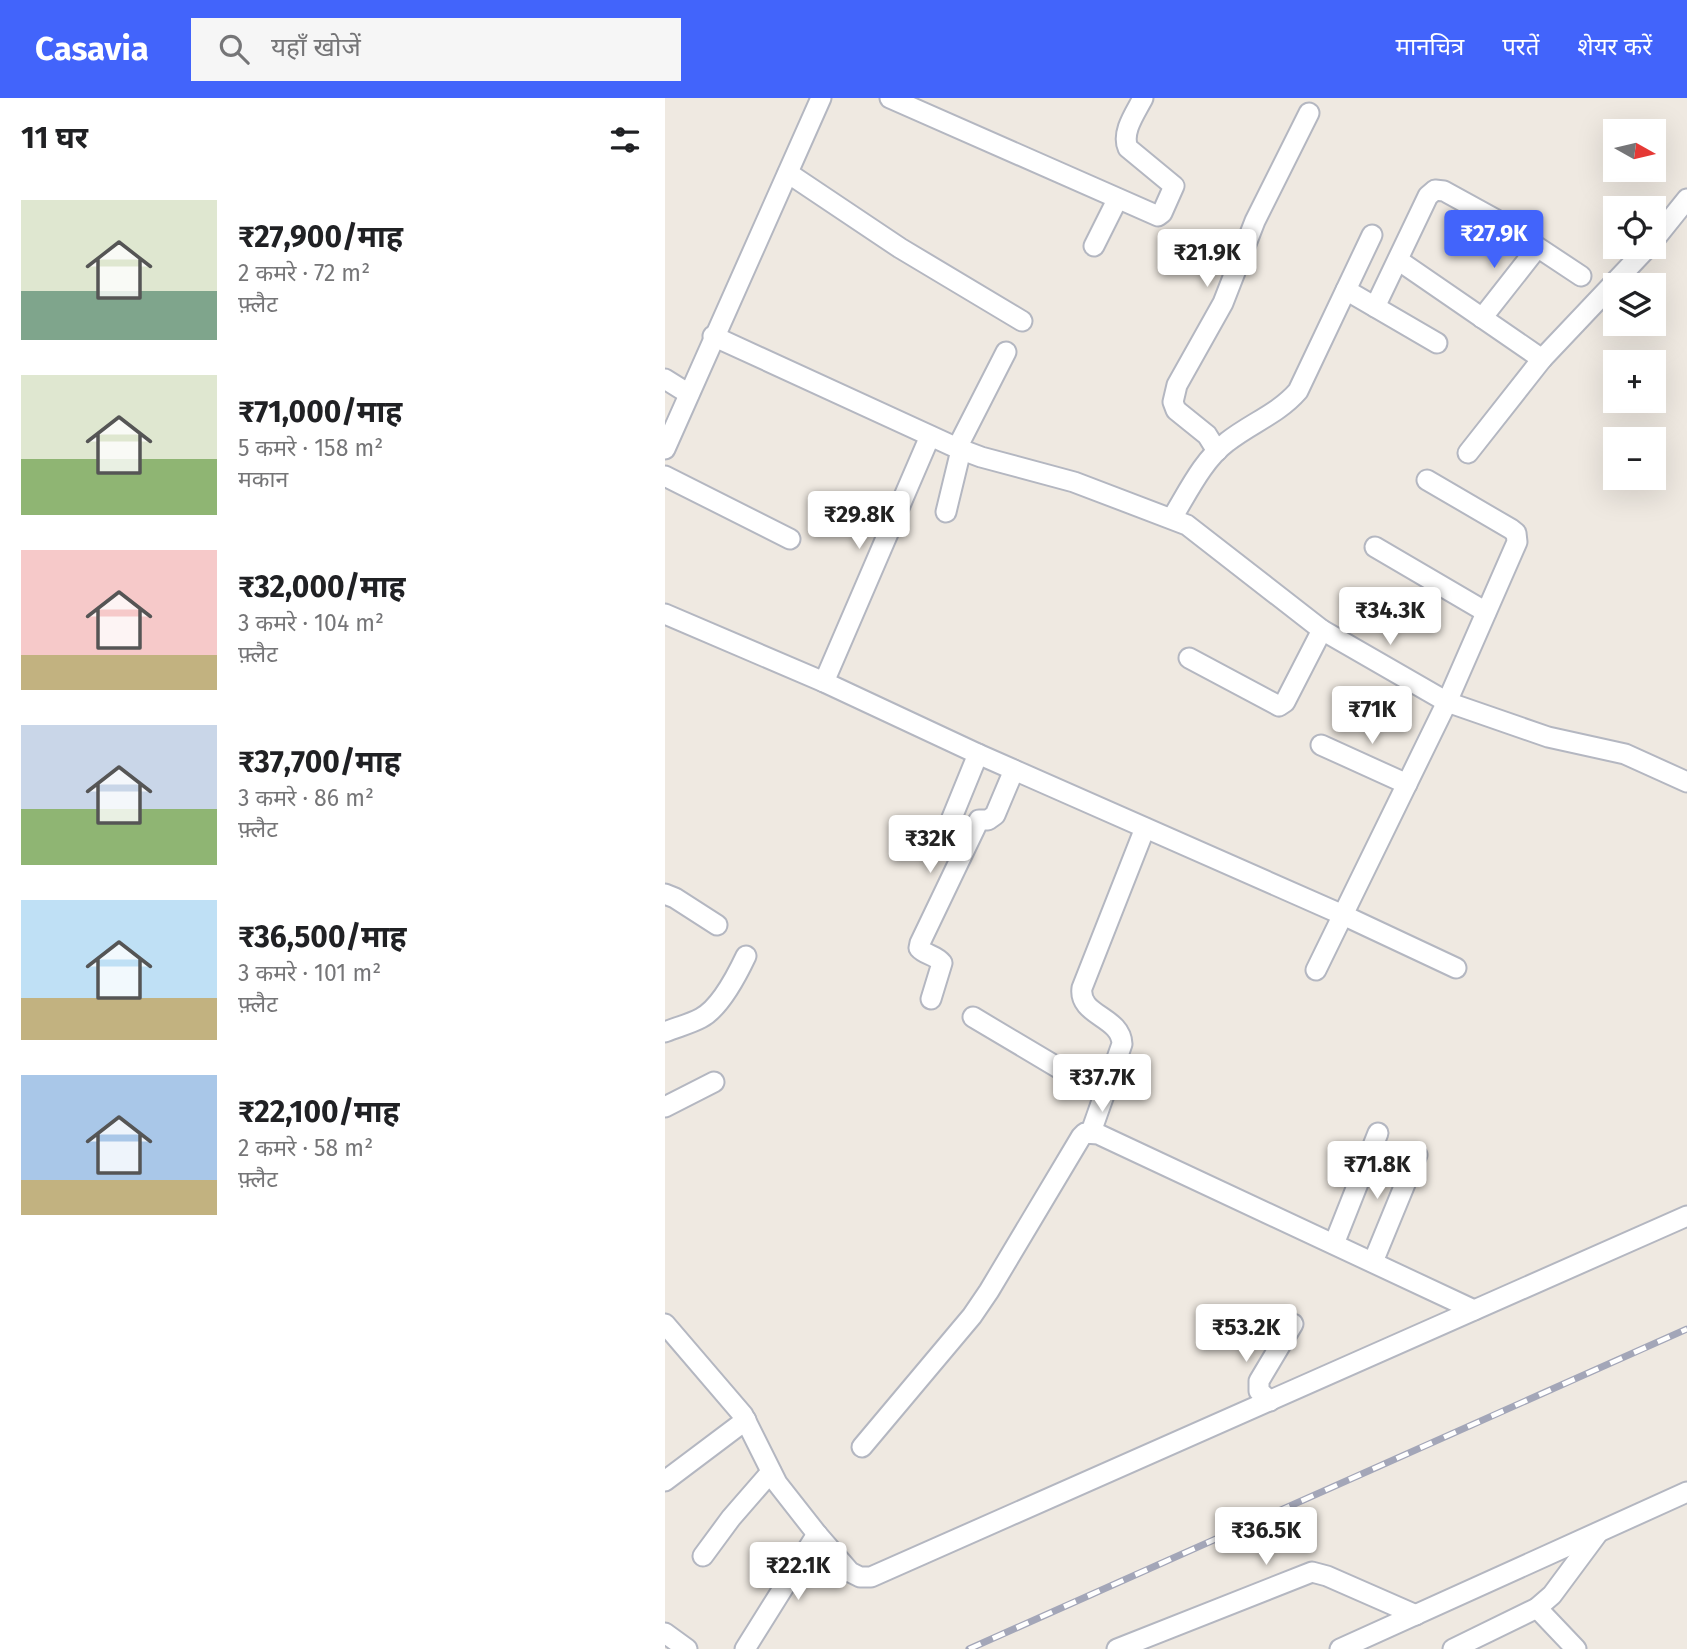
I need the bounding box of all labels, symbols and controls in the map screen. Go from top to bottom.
search box [191,18,681,81]
text: Casavia [35,29,149,69]
icon: search [215,30,253,68]
text: यहाँ खोजें [271,32,361,63]
text: मानचित्र [1396,33,1464,61]
text: परतें [1502,33,1539,61]
text: शेयर करें [1577,33,1652,61]
north arrow [1603,119,1666,182]
map controls [1603,119,1666,490]
text: 11 घर [21,120,88,156]
icon: filters [606,121,644,159]
button: locate [1603,196,1666,259]
pin: ₹27.9K [1437,211,1551,270]
text: ₹27,900/माह [238,219,403,255]
text: ₹27.9K [1460,219,1528,247]
icon: home [77,228,161,312]
pin: ₹21.9K [1150,230,1264,289]
text: ₹21.9K [1174,238,1240,266]
text: 2 कमरे · 72 m² [238,259,370,287]
button: layers [1603,273,1666,336]
text: फ़्लैट [238,290,278,318]
button: + [1603,350,1666,413]
text: ₹71,000/माह [238,394,402,430]
icon: home [77,403,161,487]
button: − [1603,427,1666,490]
text: 5 कमरे · 158 m² [238,434,383,462]
text: मकान [238,465,288,493]
pin: ₹29.8K [802,491,916,551]
text: ₹29.8K [824,500,894,528]
text: ₹32,000/माह [238,569,405,605]
icon: home [77,578,161,662]
pin: ₹34.3K [1333,588,1447,647]
text: ₹34.3K [1355,596,1425,624]
text: 3 कमरे · 104 m² [238,609,384,637]
text: फ़्लैट [238,640,278,668]
pin: ₹71K [1331,686,1413,746]
text: ₹71K [1348,695,1396,723]
text: ₹37,700/माह [238,744,401,780]
icon: home [77,753,161,837]
text: 3 कमरे · 86 m² [238,784,374,812]
text: फ़्लैट [238,815,278,843]
pin: ₹32K [889,816,971,875]
text: ₹32K [905,824,955,852]
text: ₹36,500/माह [238,919,406,955]
icon: home [77,928,161,1012]
text: 3 कमरे · 101 m² [238,959,381,987]
text: फ़्लैट [238,990,278,1018]
pin: ₹37.7K [1045,1054,1159,1114]
text: ₹37.7K [1069,1063,1135,1091]
text: ₹22,100/माह [238,1094,399,1130]
icon: home [77,1103,161,1187]
text: 2 कमरे · 58 m² [238,1134,373,1162]
pin: ₹71.8K [1320,1142,1434,1201]
text: ₹71.8K [1343,1150,1411,1178]
text: फ़्लैट [238,1165,278,1193]
pin: ₹53.2K [1189,1304,1303,1364]
text: ₹53.2K [1212,1313,1280,1341]
pin: ₹36.5K [1209,1508,1323,1567]
text: ₹36.5K [1231,1516,1301,1544]
pin: ₹22.1K [741,1542,855,1602]
text: ₹22.1K [766,1551,830,1579]

